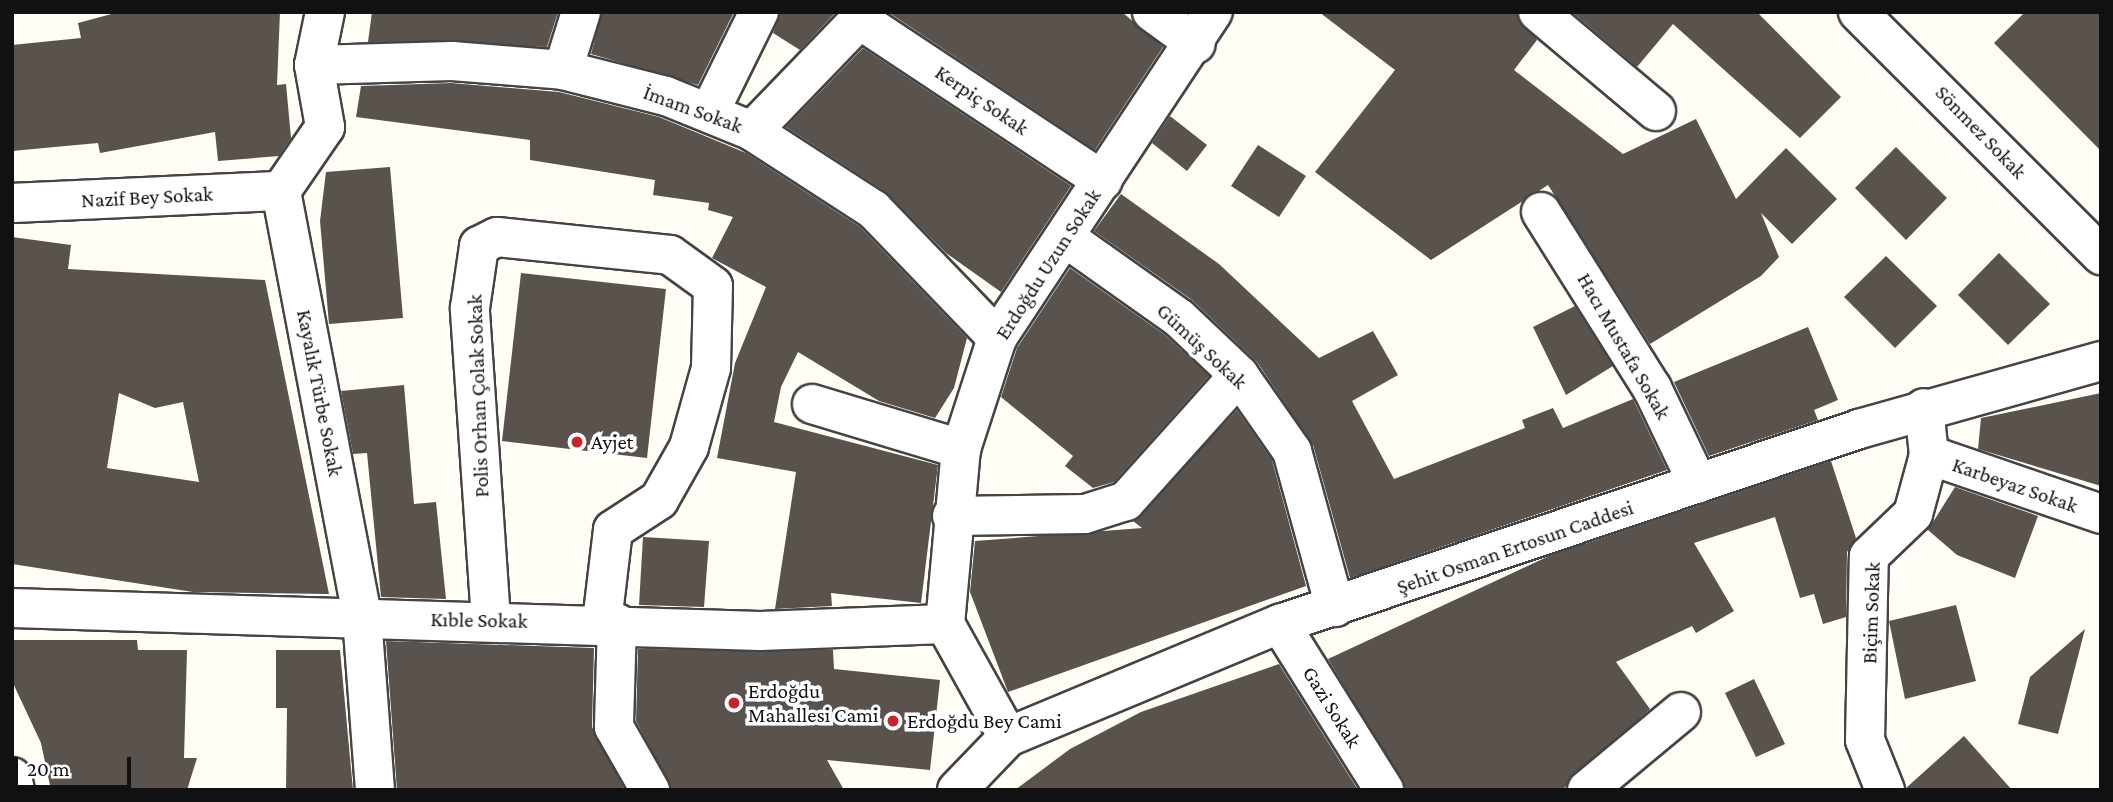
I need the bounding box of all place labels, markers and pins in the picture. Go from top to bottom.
place label: Ayjet [591,429,634,455]
marker: Ayjet [569,434,585,450]
place label: Erdoğdu Mahallesi Cami [748,678,878,728]
marker: Erdoğdu Mahallesi Cami [726,695,742,711]
place label: Erdoğdu Bey Cami [907,708,1062,734]
marker: Erdoğdu Bey Cami [885,713,901,729]

